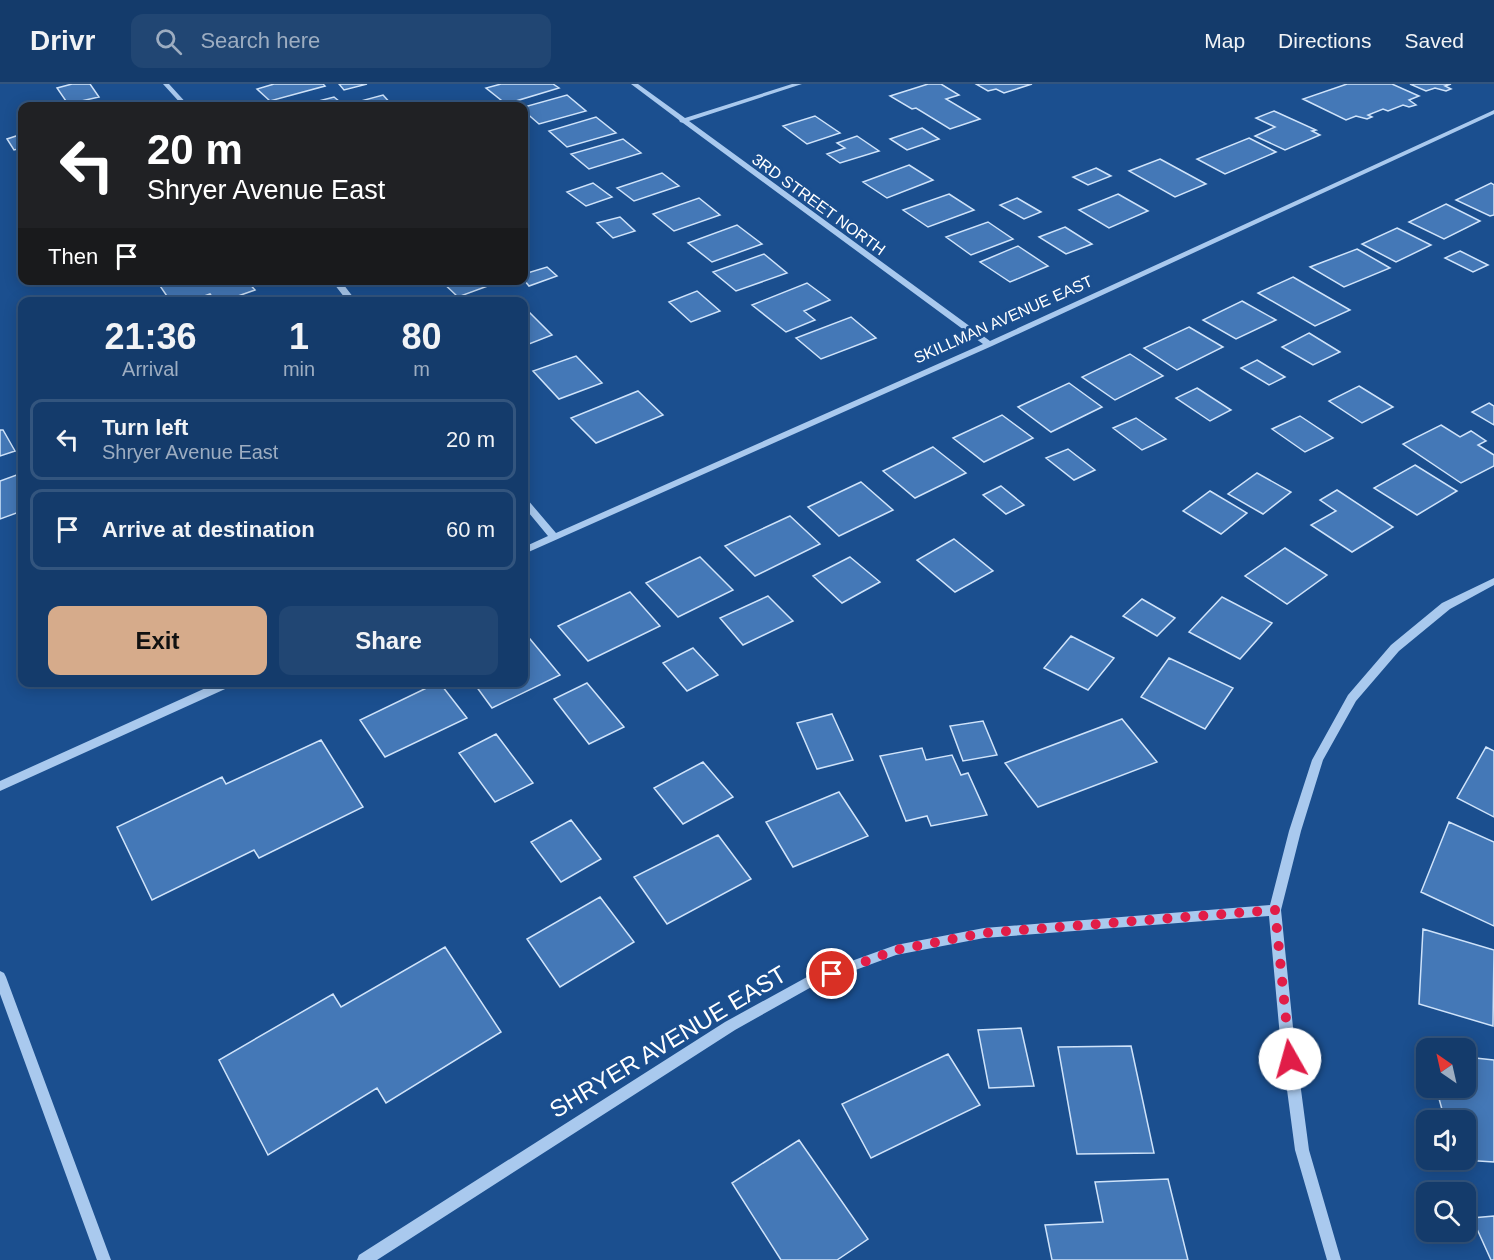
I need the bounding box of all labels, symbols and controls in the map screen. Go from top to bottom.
search box [131,14,551,68]
text: Drivr [30,25,95,56]
icon: search [152,25,185,58]
text: Search here [200,28,320,53]
text: Map [1204,29,1245,52]
text: Directions [1278,29,1371,52]
text: Saved [1404,29,1464,52]
icon: left [48,126,126,204]
text: 20 m [147,126,243,173]
street label: 3RD STREET NORTH [749,150,889,258]
text: Shryer Avenue East [147,175,385,205]
icon: arrive [110,240,143,273]
text: Then [48,244,98,269]
street label: SKILLMAN AVENUE EAST [911,272,1095,367]
text: 21:36 [104,316,196,357]
text: 1 [289,316,309,357]
text: 80 [402,316,442,357]
text: Arrival [122,358,179,380]
text: min [283,358,315,380]
text: m [413,358,430,380]
text: Turn left [102,415,188,440]
icon: left [51,423,84,456]
text: 20 m [446,427,495,452]
text: Shryer Avenue East [102,441,278,463]
icon: arrive [51,513,84,546]
text: Arrive at destination [102,517,315,542]
text: 60 m [446,517,495,542]
button: Exit [48,606,267,675]
button: Share [279,606,498,675]
pin [806,948,857,999]
icon: arrive [815,957,848,990]
street label: SHRYER AVENUE EAST [545,960,791,1123]
position arrow [1258,1027,1322,1091]
north arrow [1416,1038,1476,1098]
map controls [1416,1038,1476,1242]
button: sound [1416,1110,1476,1170]
button: search [1416,1182,1476,1242]

